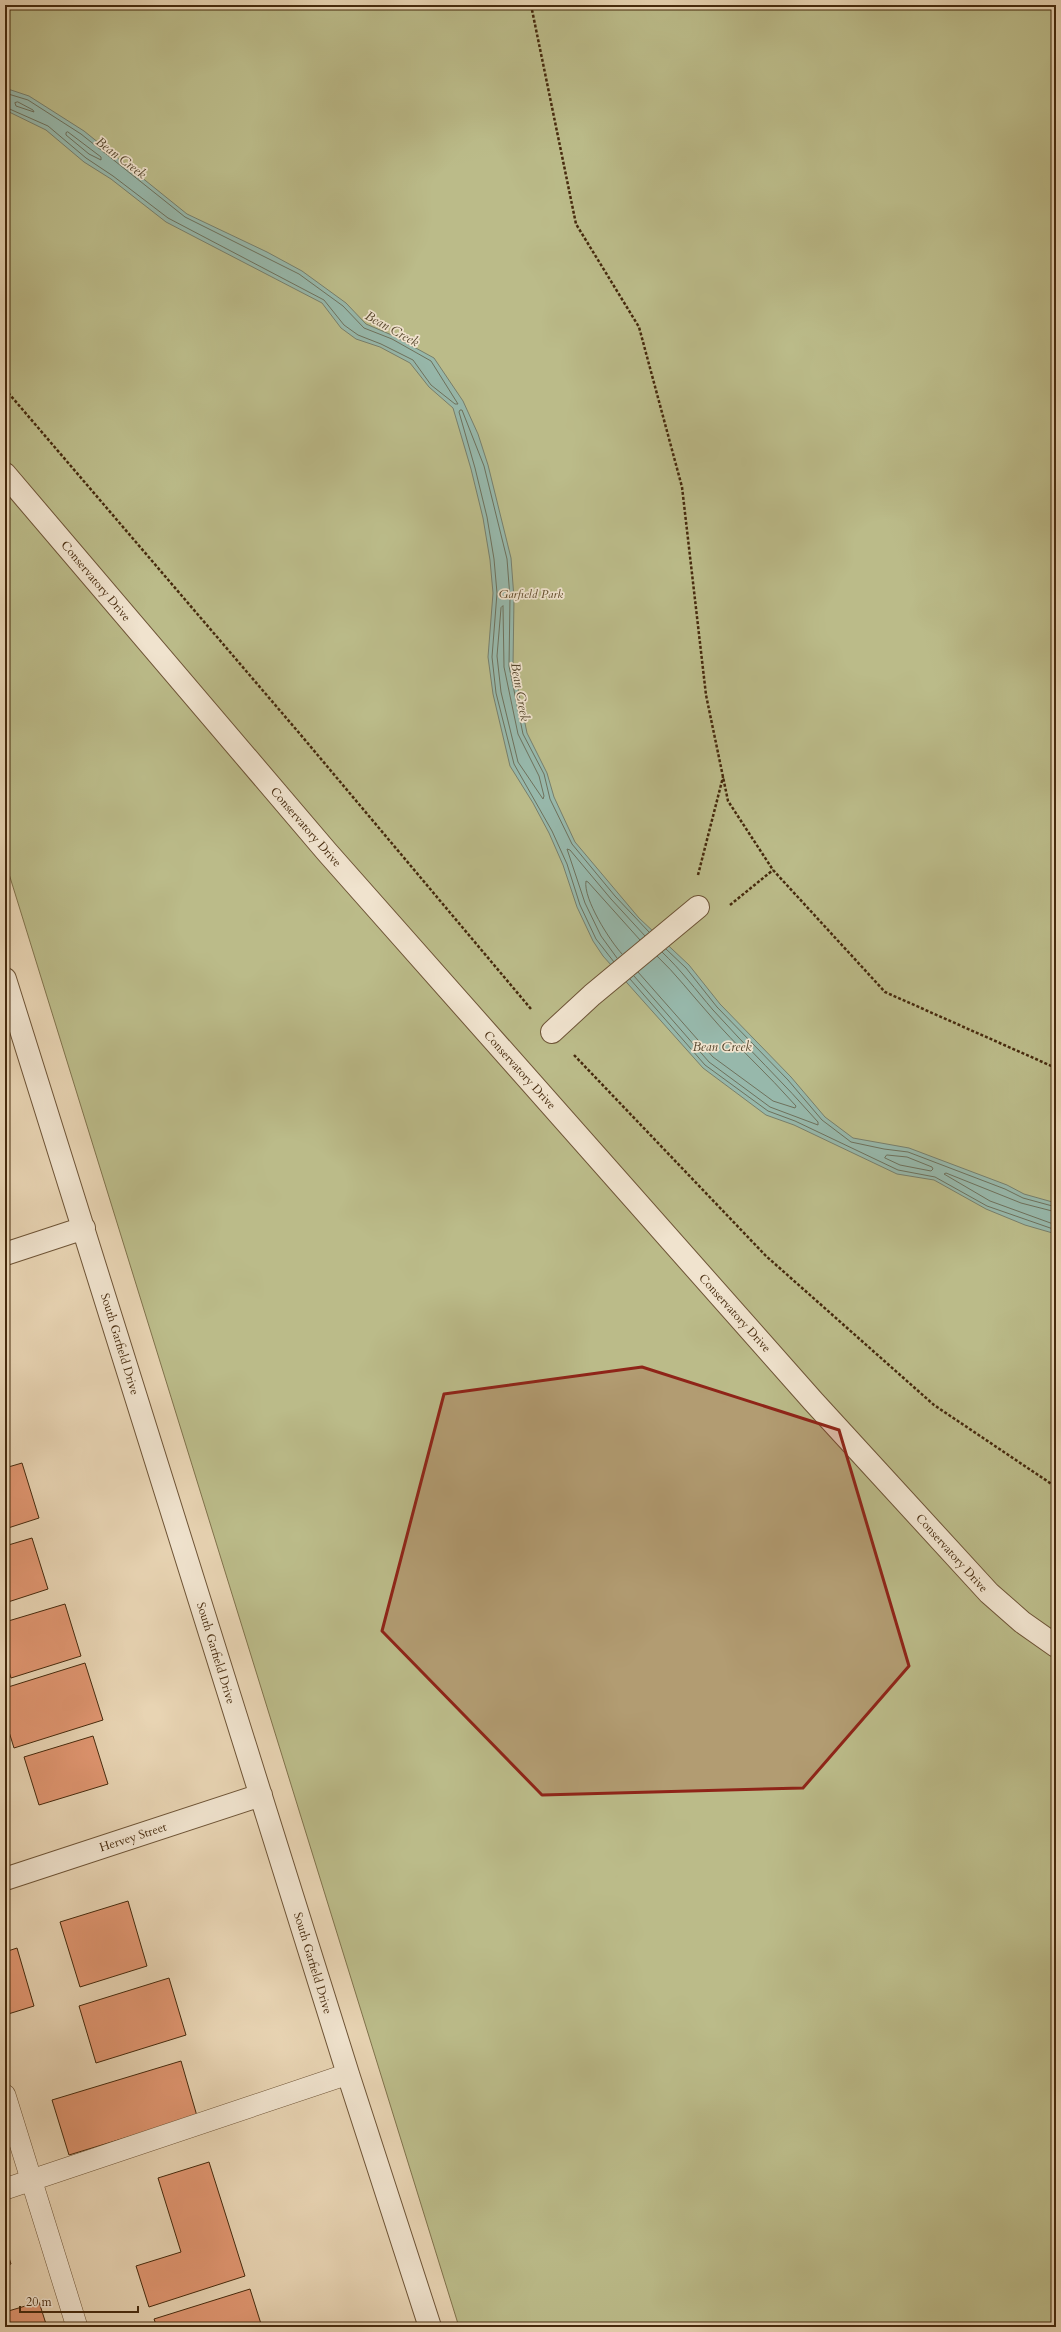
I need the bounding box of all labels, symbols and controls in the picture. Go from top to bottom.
water label: Bean Creek [92,133,151,183]
water label: Bean Creek [362,307,423,352]
street label: Conservatory Drive [57,537,135,625]
park label: Garfield Park [499,586,563,602]
water label: Bean Creek [506,661,534,723]
street label: Conservatory Drive [267,784,345,870]
street label: Conservatory Drive [480,1027,560,1113]
water label: Bean Creek [692,1038,752,1056]
street label: Conservatory Drive [695,1270,775,1356]
street label: South Garfield Drive [97,1291,143,1397]
street label: Conservatory Drive [912,1510,992,1596]
street label: South Garfield Drive [193,1600,239,1706]
street label: Hervey Street [97,1819,169,1855]
street label: South Garfield Drive [290,1910,336,2016]
scale bar [20,2288,138,2314]
text: 20 m [26,2294,53,2310]

